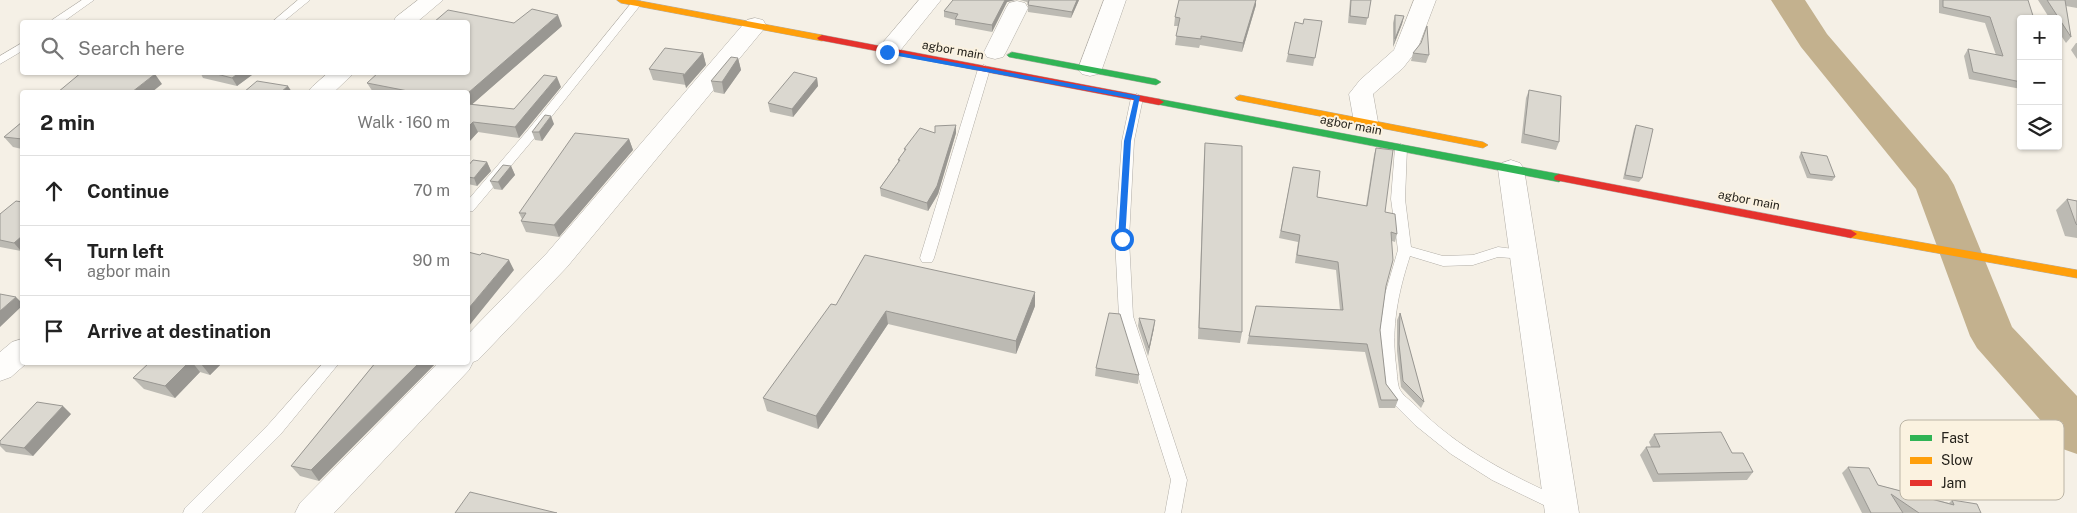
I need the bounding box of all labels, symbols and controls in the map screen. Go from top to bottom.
map controls [2017,15,2062,150]
button: + [2017,15,2062,60]
search box [20,20,470,75]
icon: search [38,34,66,62]
text: Search here [78,37,185,59]
street label: agbor main [921,38,985,62]
route end [876,41,899,64]
button: − [2017,60,2062,105]
button: layers [2017,105,2062,150]
text: 2 min [40,110,95,135]
street label: agbor main [1319,112,1383,138]
text: Walk · 160 m [358,113,450,132]
icon: ahead [40,177,68,205]
text: Continue [87,180,169,202]
text: 70 m [413,181,450,200]
street label: agbor main [1717,187,1781,213]
route start [1111,228,1134,251]
text: Turn left [87,240,164,262]
icon: left [40,247,68,275]
text: 90 m [413,251,450,270]
text: agbor main [87,262,171,281]
icon: arrive [40,317,68,345]
text: Arrive at destination [87,320,271,342]
legend [1900,420,2064,500]
text: Fast [1941,430,1969,446]
text: Slow [1941,452,1973,468]
text: Jam [1941,475,1966,491]

